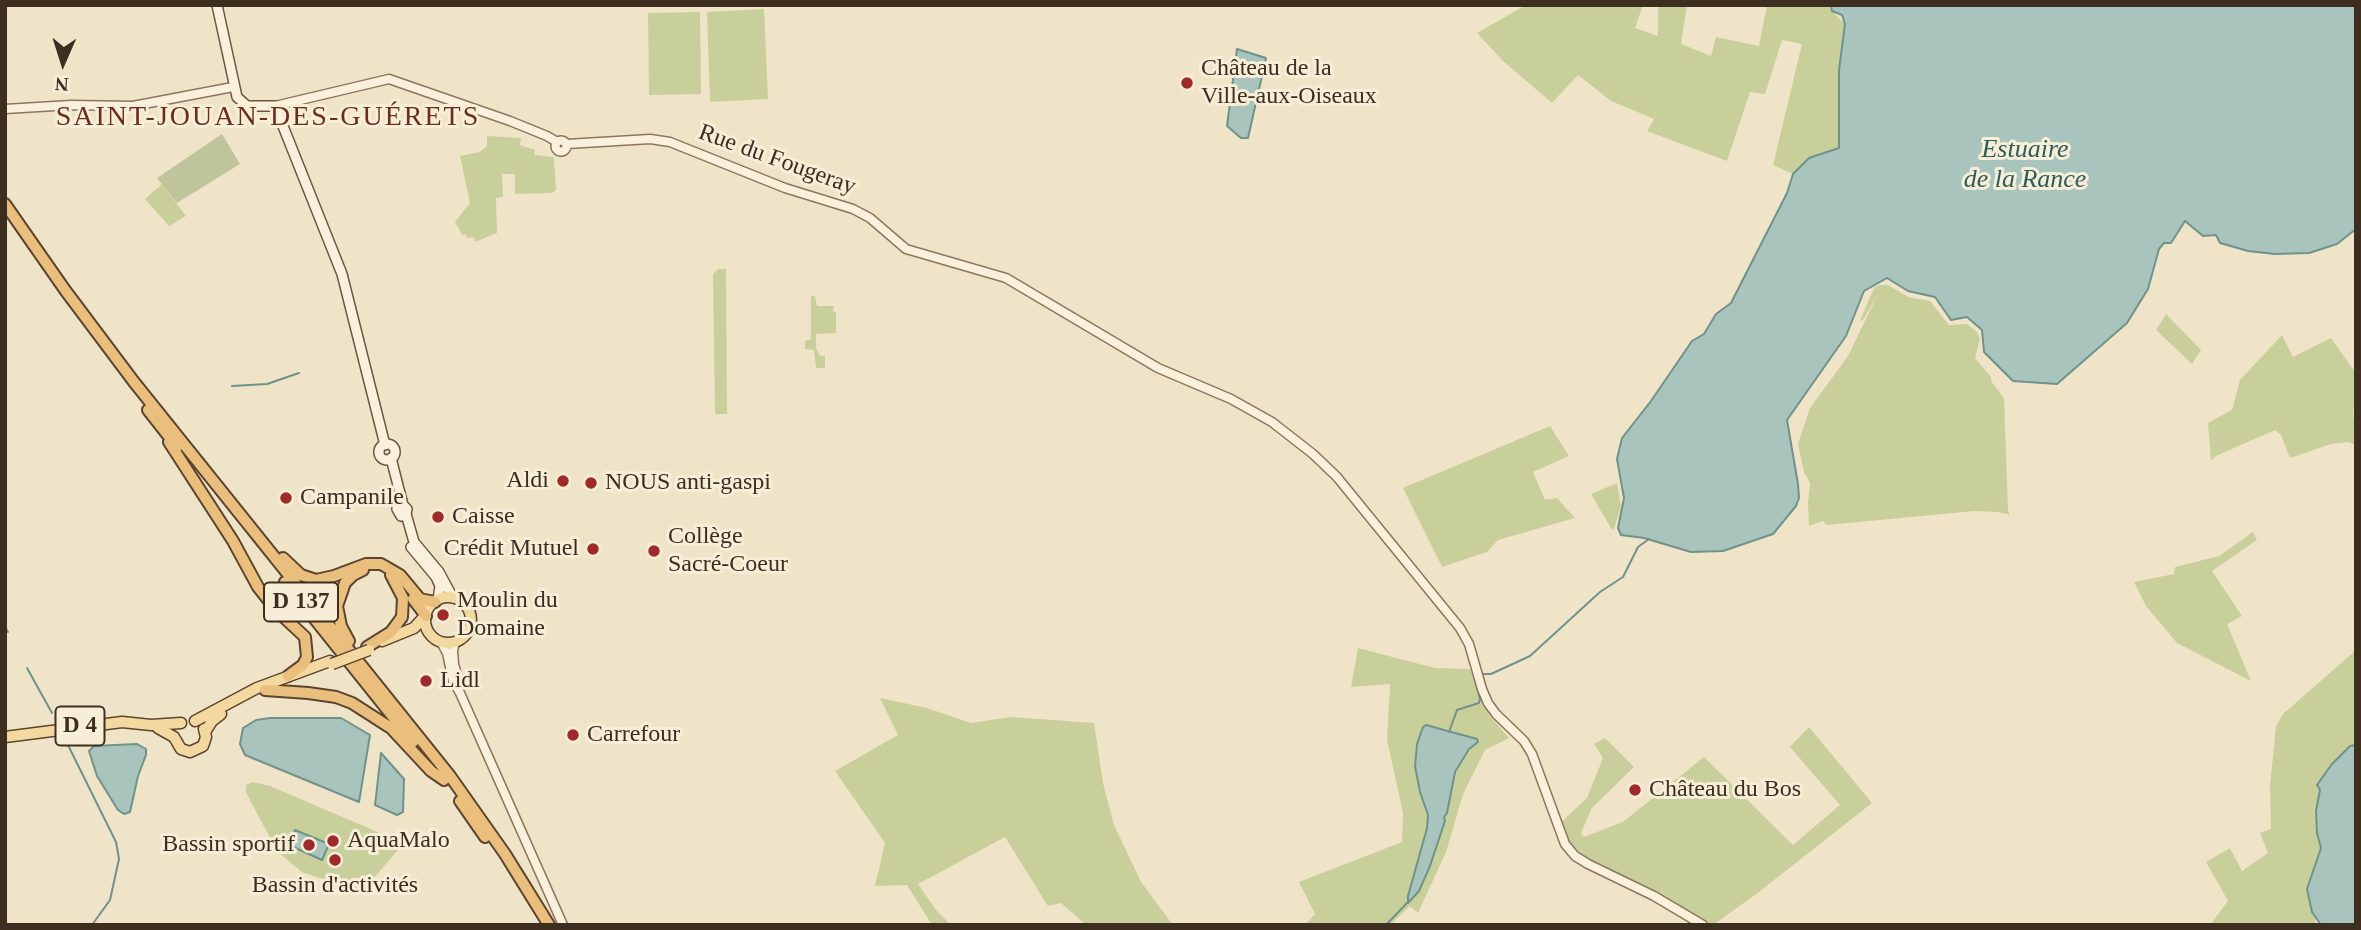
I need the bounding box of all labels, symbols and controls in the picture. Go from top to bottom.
north arrow [28,28,98,98]
place label: Château de la Ville-aux-Oiseaux [1201,55,1377,111]
text: N [54,74,69,95]
marker: Château de la Ville-aux-Oiseaux [1179,75,1195,91]
district label: SAINT-JOUAN-DES-GUÉRETS [59,101,477,135]
street label: Rue du Fougeray [694,118,860,202]
water label: Estuaire de la Rance [1964,134,2086,196]
place label: Aldi [506,467,549,495]
place label: NOUS anti-gaspi [605,469,771,497]
marker: Aldi [555,473,571,489]
marker: NOUS anti-gaspi [583,475,599,491]
place label: Campanile [300,484,404,512]
marker: Campanile [278,490,294,506]
place label: Caisse [452,503,515,531]
marker: Caisse [430,509,446,525]
place label: Collège Sacré-Coeur [668,523,788,579]
place label: Crédit Mutuel [444,535,579,563]
marker: Crédit Mutuel [585,541,601,557]
marker: Collège Sacré-Coeur [646,543,662,559]
road number: D 137 [264,582,338,622]
place label: Moulin du Domaine [457,587,558,643]
marker: Moulin du Domaine [435,607,451,623]
place label: Lidl [440,667,480,695]
marker: Lidl [418,673,434,689]
road number: D 4 [56,706,104,746]
place label: Carrefour [587,721,680,749]
marker: Carrefour [565,727,581,743]
place label: Château du Bos [1649,776,1801,804]
marker: Château du Bos [1627,782,1643,798]
place label: AquaMalo [347,827,450,855]
place label: Bassin sportif [162,831,295,859]
marker: AquaMalo [325,833,341,849]
marker: Bassin sportif [301,837,317,853]
marker: Bassin d'activités [327,852,343,868]
place label: Bassin d'activités [252,872,418,900]

